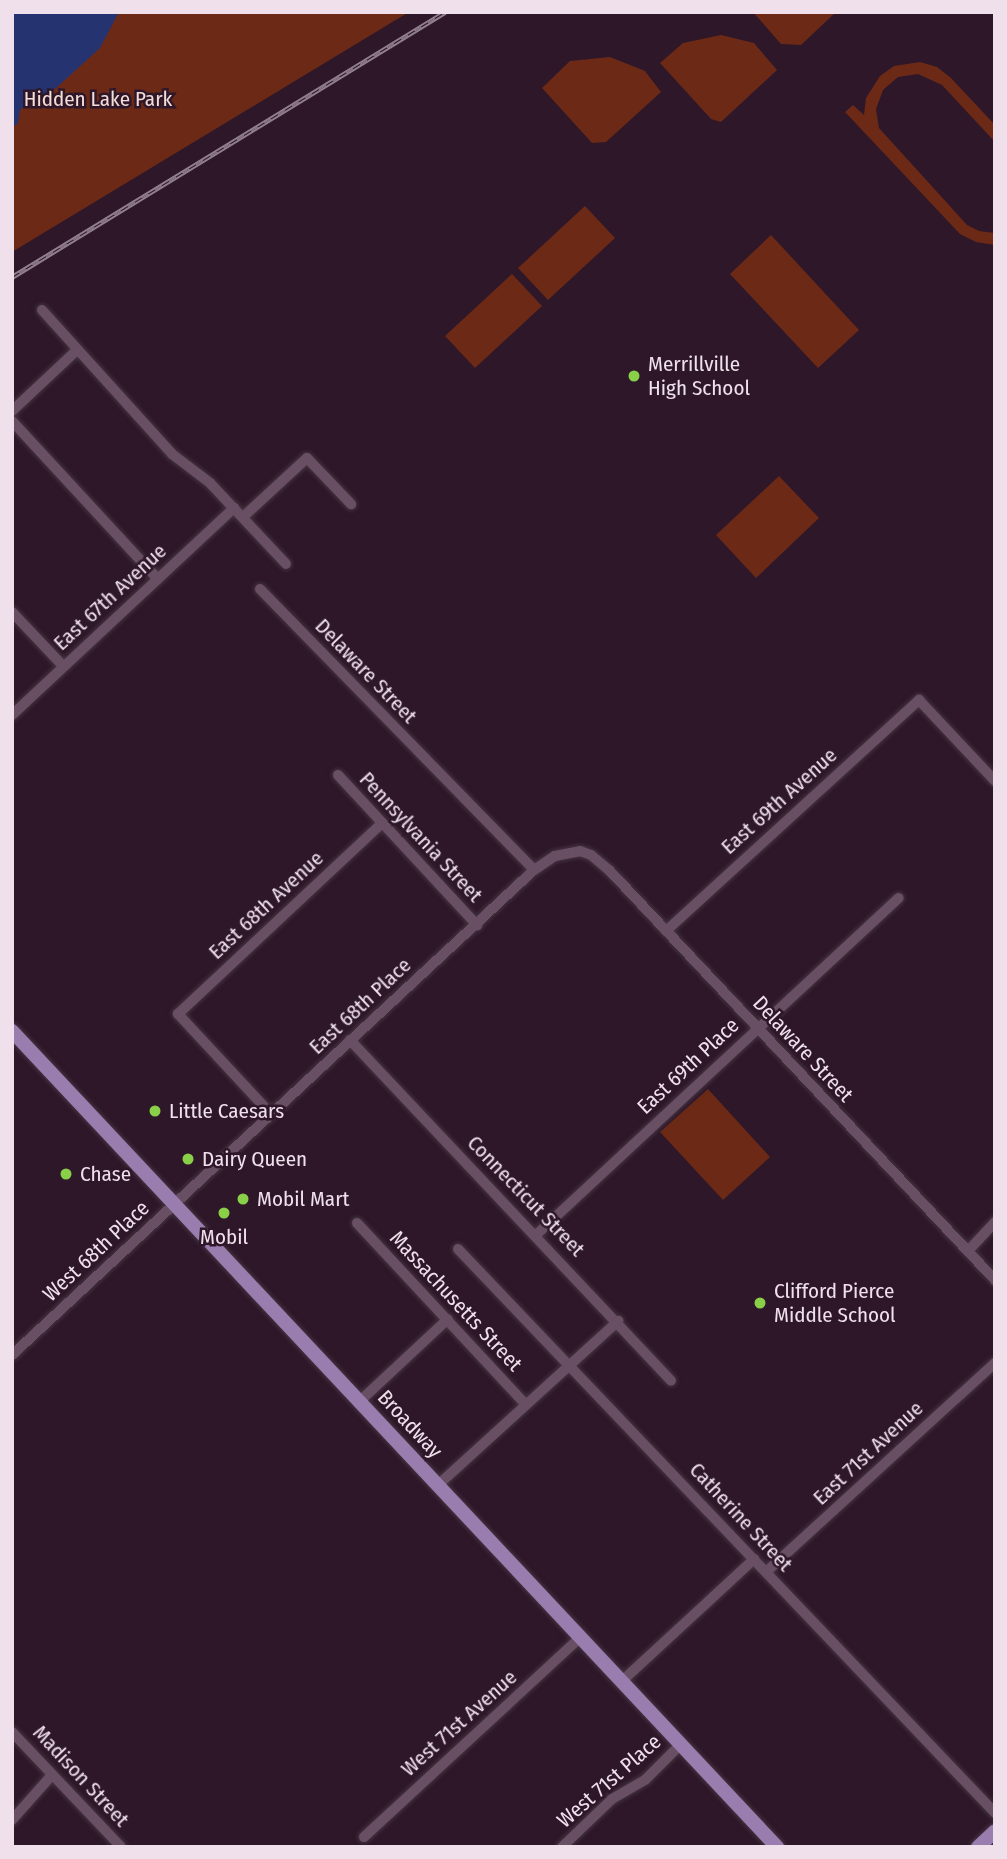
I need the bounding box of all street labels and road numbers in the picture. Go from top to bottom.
street label: East 67th Avenue [48,538,172,656]
street label: Delaware Street [310,613,422,729]
street label: East 69th Avenue [716,743,842,859]
street label: Pennsylvania Street [354,767,488,907]
street label: East 68th Avenue [204,846,328,964]
street label: East 68th Place [304,953,416,1059]
street label: Delaware Street [748,991,858,1107]
street label: East 69th Place [632,1013,744,1119]
street label: Connecticut Street [462,1130,590,1262]
street label: West 68th Place [38,1195,154,1307]
street label: Massachusetts Street [385,1226,527,1376]
street label: Broadway [372,1385,448,1463]
street label: East 71st Avenue [808,1396,928,1510]
street label: Catherine Street [684,1457,798,1577]
street label: West 71st Avenue [396,1664,522,1782]
street label: Madison Street [28,1720,134,1832]
street label: West 71st Place [552,1729,666,1833]

